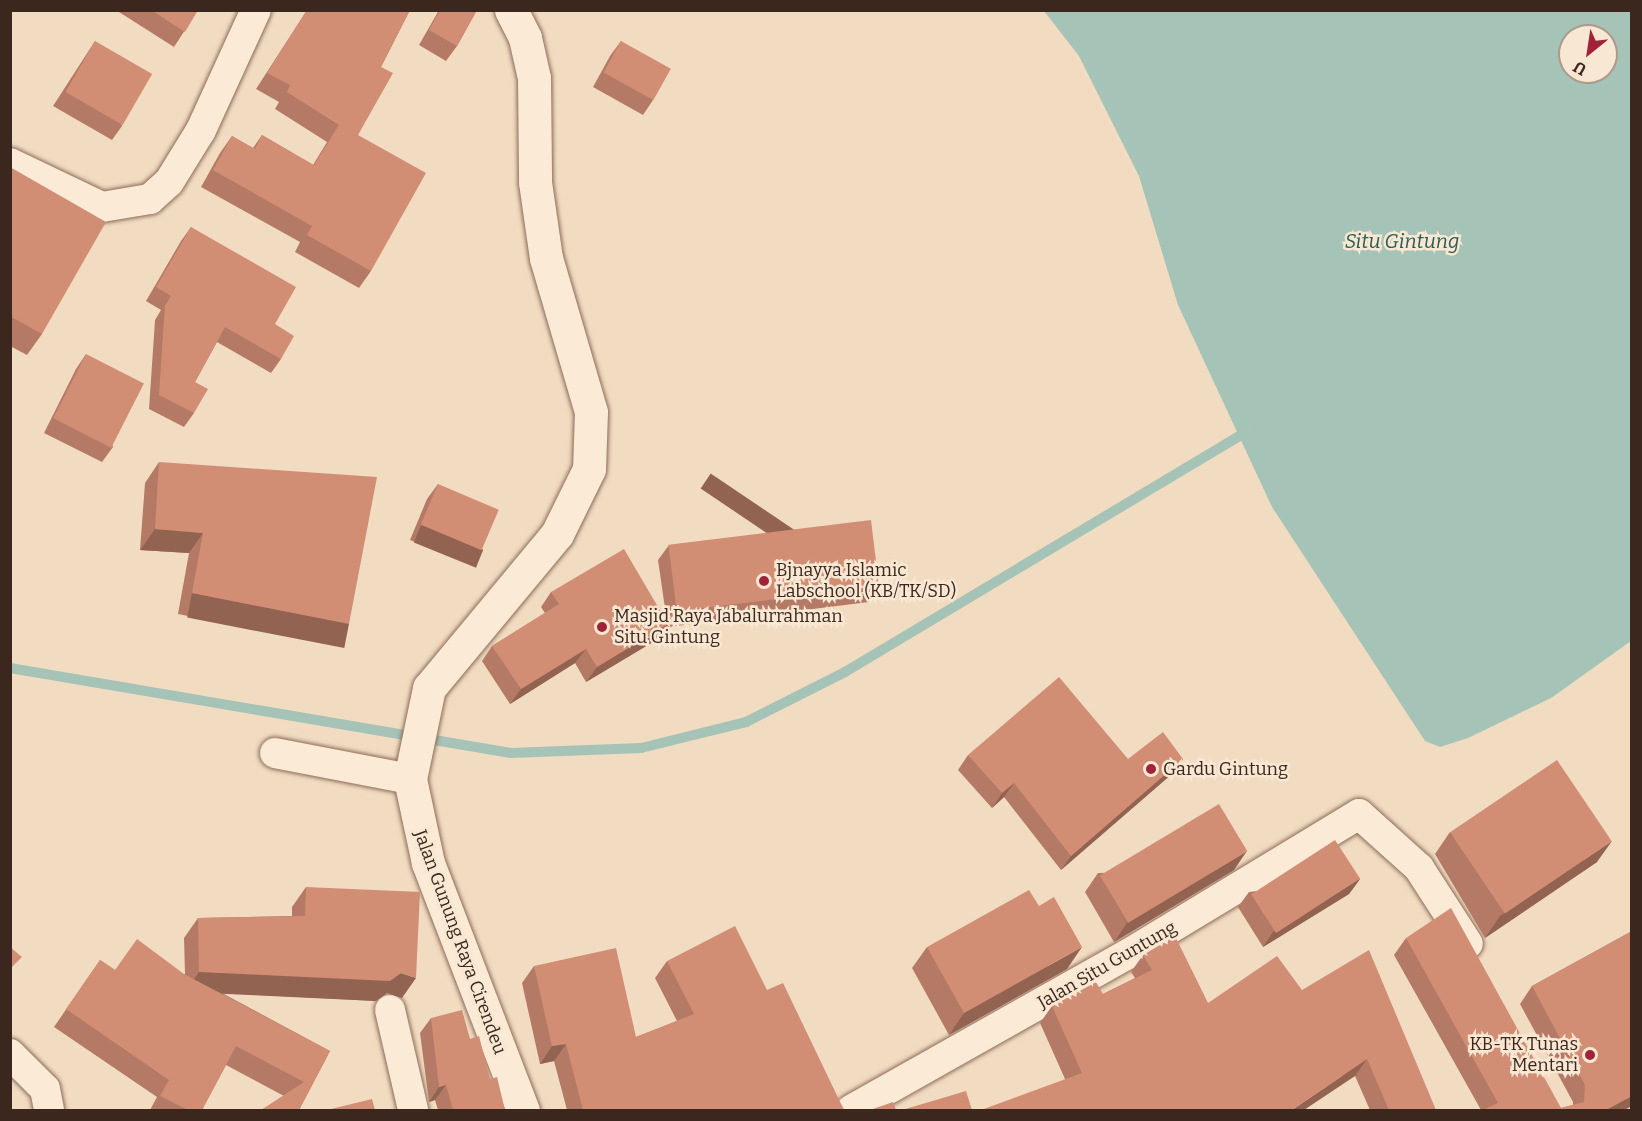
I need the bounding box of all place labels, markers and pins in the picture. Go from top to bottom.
place label: Bjnayya Islamic Labschool (KB/TK/SD) [776,560,956,602]
marker: Bjnayya Islamic Labschool (KB/TK/SD) [757,574,771,588]
place label: Masjid Raya Jabalurrahman Situ Gintung [614,606,843,648]
marker: Masjid Raya Jabalurrahman Situ Gintung [595,620,609,634]
place label: Gardu Gintung [1163,758,1288,780]
marker: Gardu Gintung [1144,762,1158,776]
place label: KB-TK Tunas Mentari [1469,1034,1578,1076]
marker: KB-TK Tunas Mentari [1583,1048,1597,1062]

